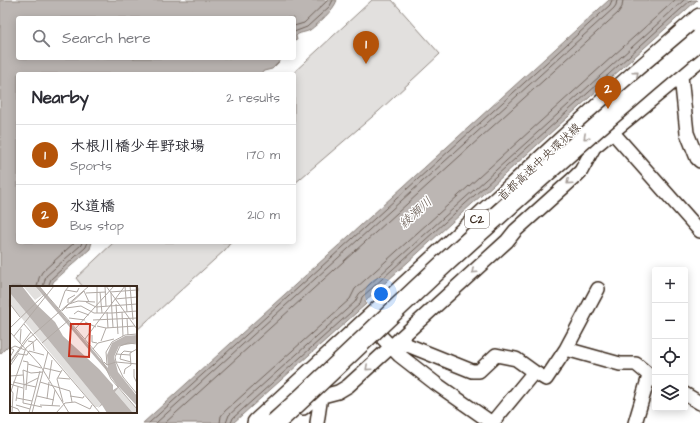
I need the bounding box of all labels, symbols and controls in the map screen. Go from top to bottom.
search box [16,16,296,60]
icon: search [30,27,52,49]
text: Search here [62,28,151,49]
pin: 1 [353,31,379,64]
one-way arrow [631,71,639,79]
pin: 2 [595,76,621,109]
text: Nearby [32,86,89,110]
text: 2 results [226,89,280,107]
street label: 首都高速中央環状線 [494,119,585,205]
one-way arrow [583,132,590,139]
text: 木根川橋少年野球場 [70,136,205,157]
text: 1 [44,146,46,164]
text: 170 m [247,146,280,164]
text: Sports [70,157,112,175]
one-way arrow [566,177,574,185]
water label: 綾瀬川 [395,193,436,232]
text: 水道橋 [70,196,115,217]
text: 2 [41,206,49,224]
text: 210 m [247,206,280,224]
road number: C2 [465,210,489,228]
text: Bus stop [70,217,124,235]
one-way arrow [472,266,479,273]
map controls [652,267,688,411]
button: + [652,267,688,303]
your location [371,284,391,304]
inset map [10,286,137,413]
button: − [652,303,688,339]
button: locate [652,339,688,375]
one-way arrow [365,363,372,370]
button: layers [652,375,688,411]

